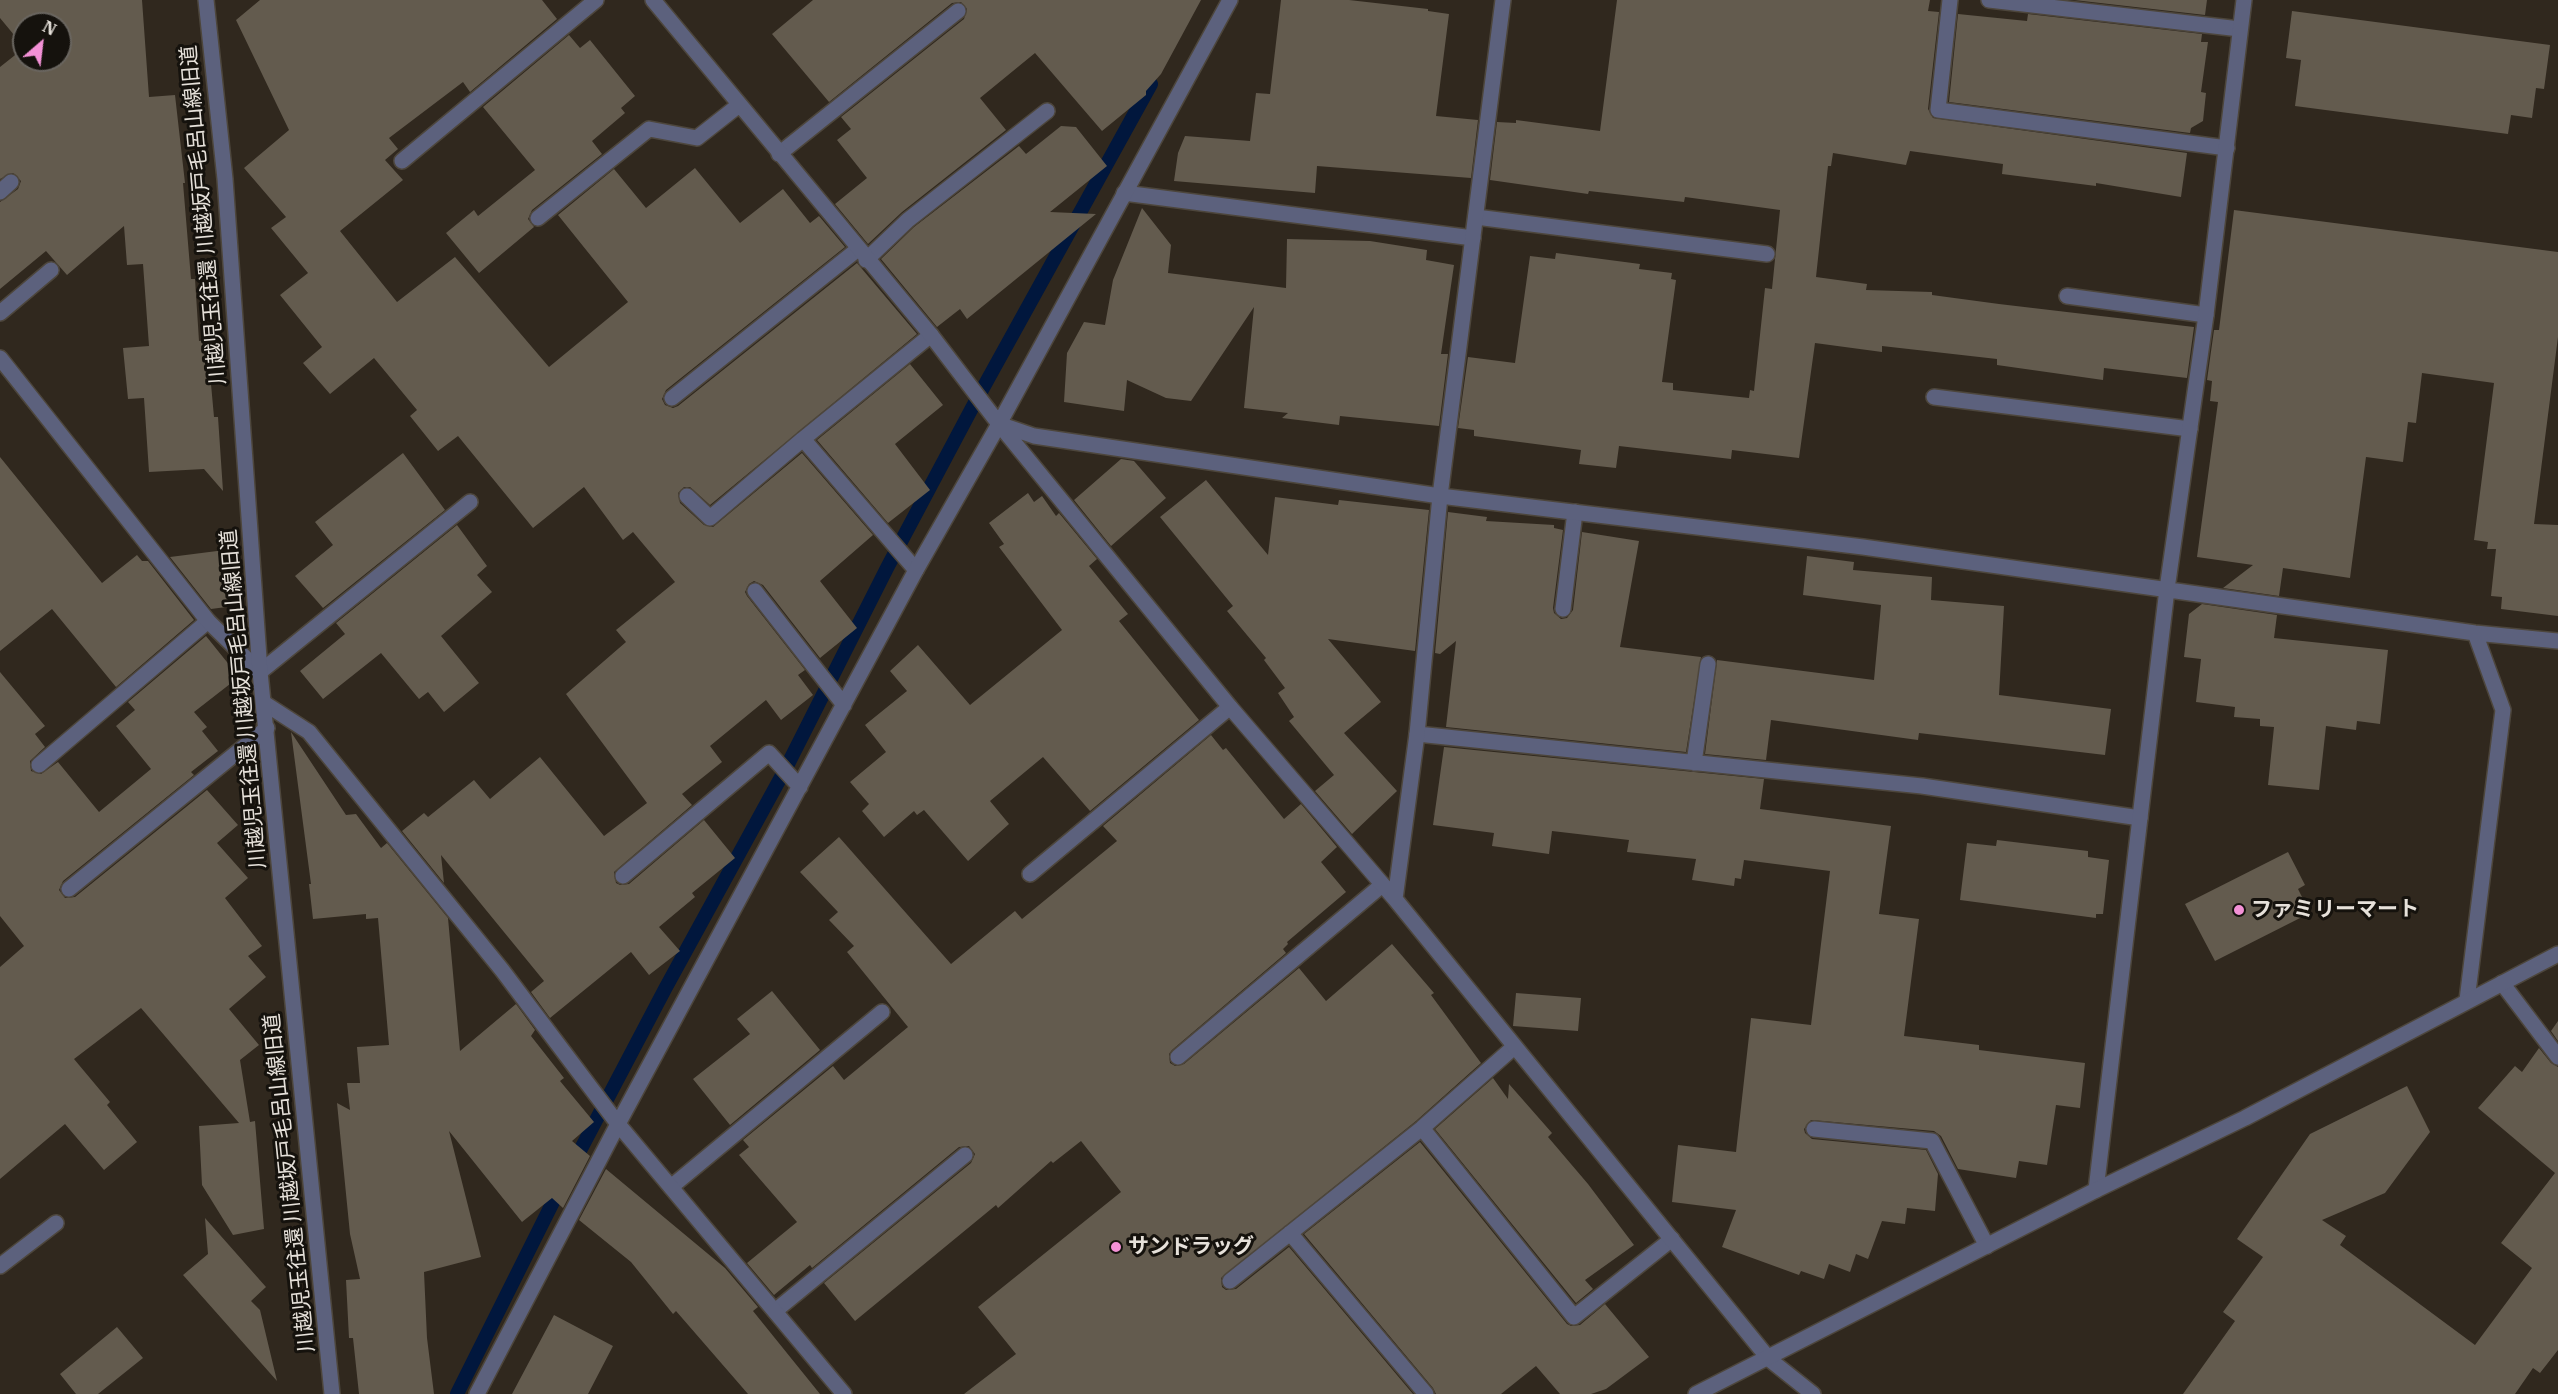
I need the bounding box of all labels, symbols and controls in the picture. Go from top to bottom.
north arrow [12,12,72,72]
text: N [39,16,60,40]
street label: 川越児玉往還 川越坂戸毛呂山線旧道 [177,44,231,386]
street label: 川越児玉往還 川越坂戸毛呂山線旧道 [217,528,271,870]
place label: ファミリーマート [2251,897,2419,923]
marker: ファミリーマート [2232,903,2246,917]
street label: 川越児玉往還 川越坂戸毛呂山線旧道 [260,1012,320,1354]
place label: サンドラッグ [1128,1234,1254,1260]
marker: サンドラッグ [1109,1240,1123,1254]

